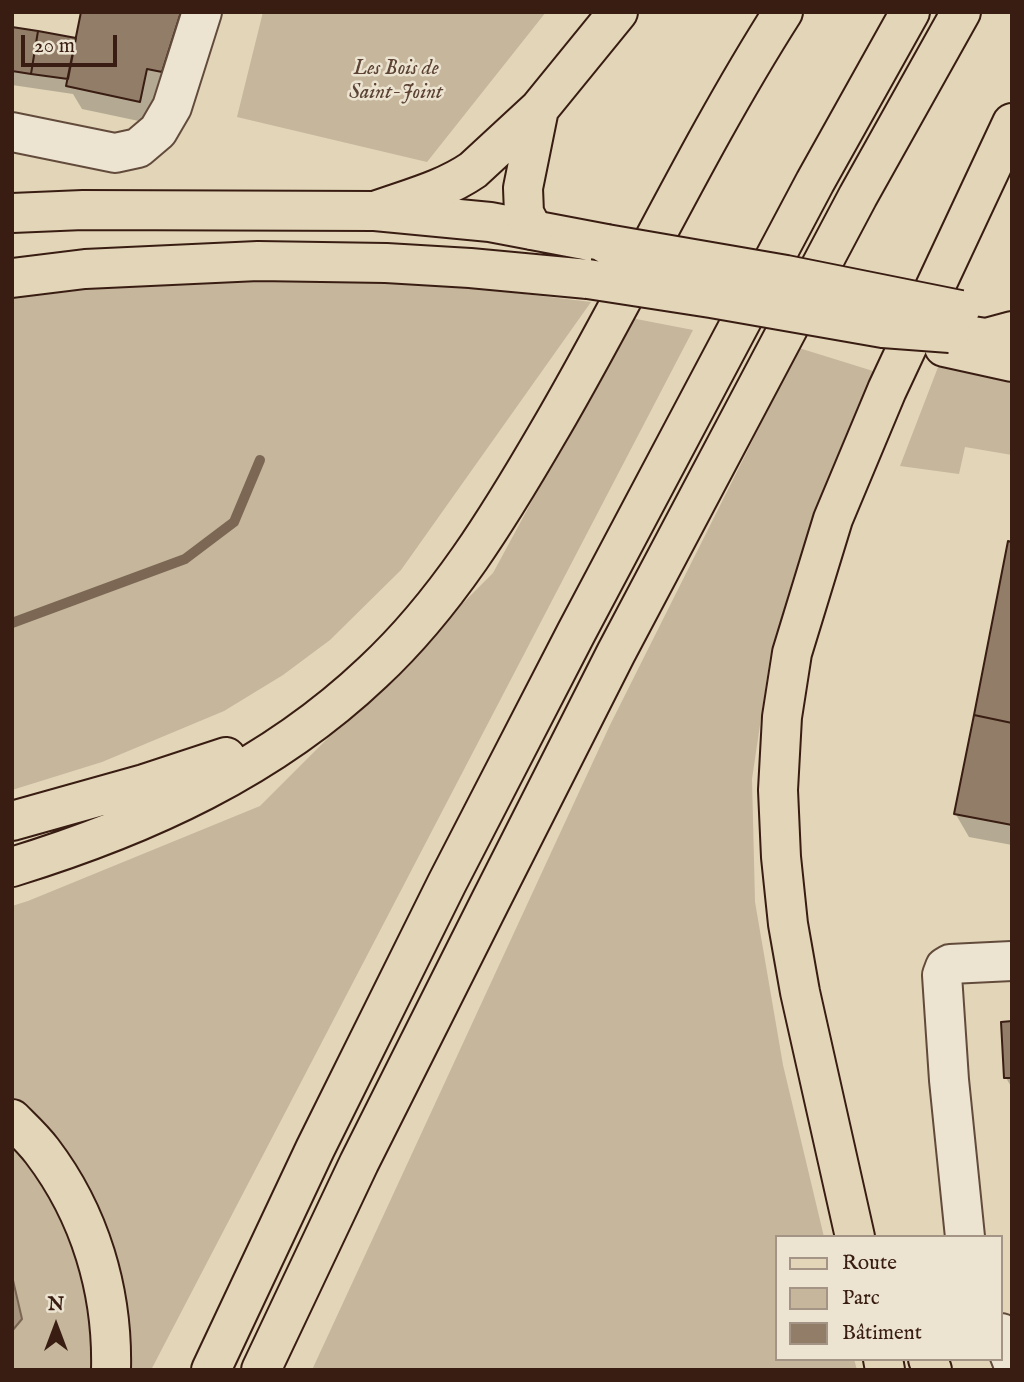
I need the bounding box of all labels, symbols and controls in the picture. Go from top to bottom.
scale bar [24,21,121,65]
text: 20 m [34,33,75,60]
park label: Les Bois de Saint-Joint [349,57,443,107]
legend [776,1235,1003,1361]
text: Route [842,1250,897,1277]
text: Parc [842,1285,880,1312]
north arrow [21,1291,91,1361]
text: N [48,1293,64,1317]
text: Bâtiment [842,1320,922,1347]

